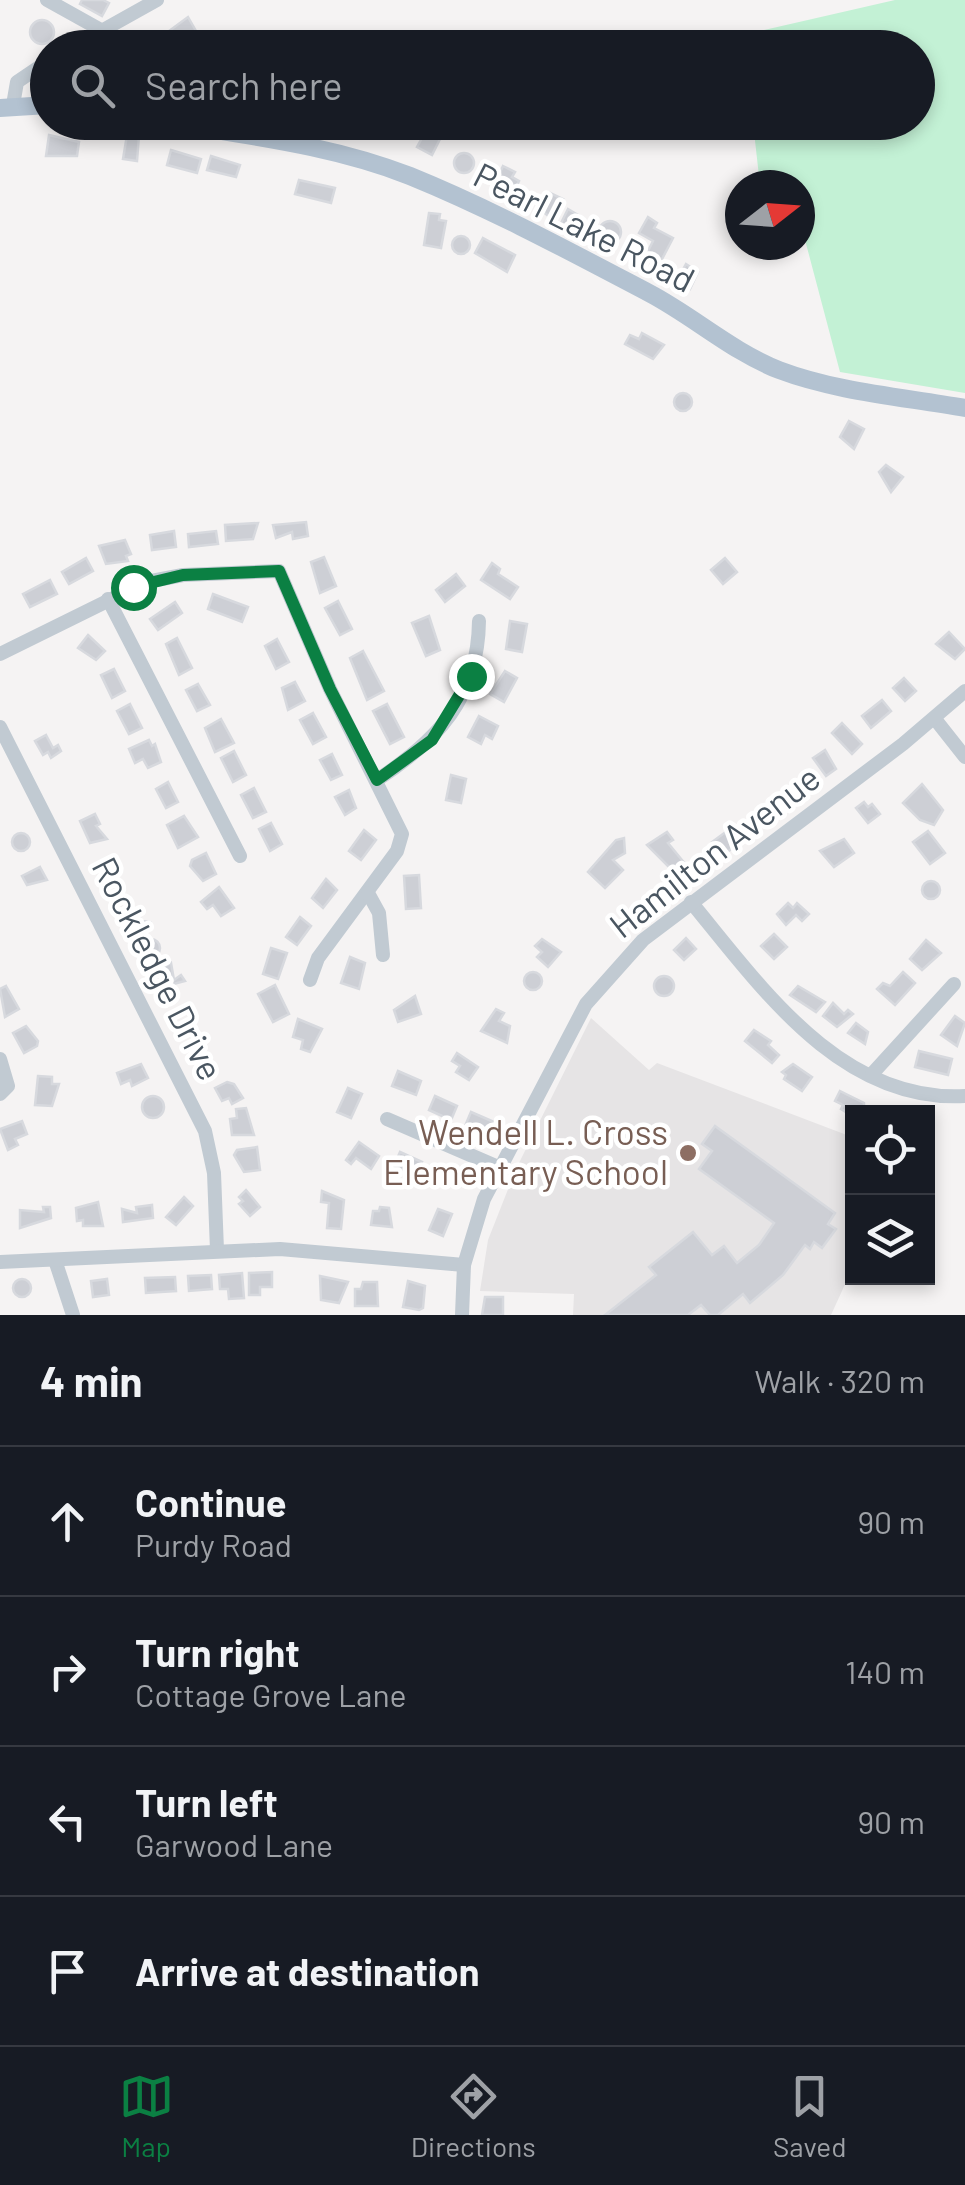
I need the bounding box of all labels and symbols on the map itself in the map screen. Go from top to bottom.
street label: Pearl Lake Road [468,153,702,300]
north arrow [725,170,815,260]
route start [111,565,157,611]
route end [449,654,495,700]
street label: Hamilton Avenue [600,755,827,945]
street label: Rockledge Drive [85,850,233,1086]
place label: Wendell L. Cross Elementary School [383,1110,668,1192]
marker: Wendell L. Cross Elementary School [677,1142,699,1164]

